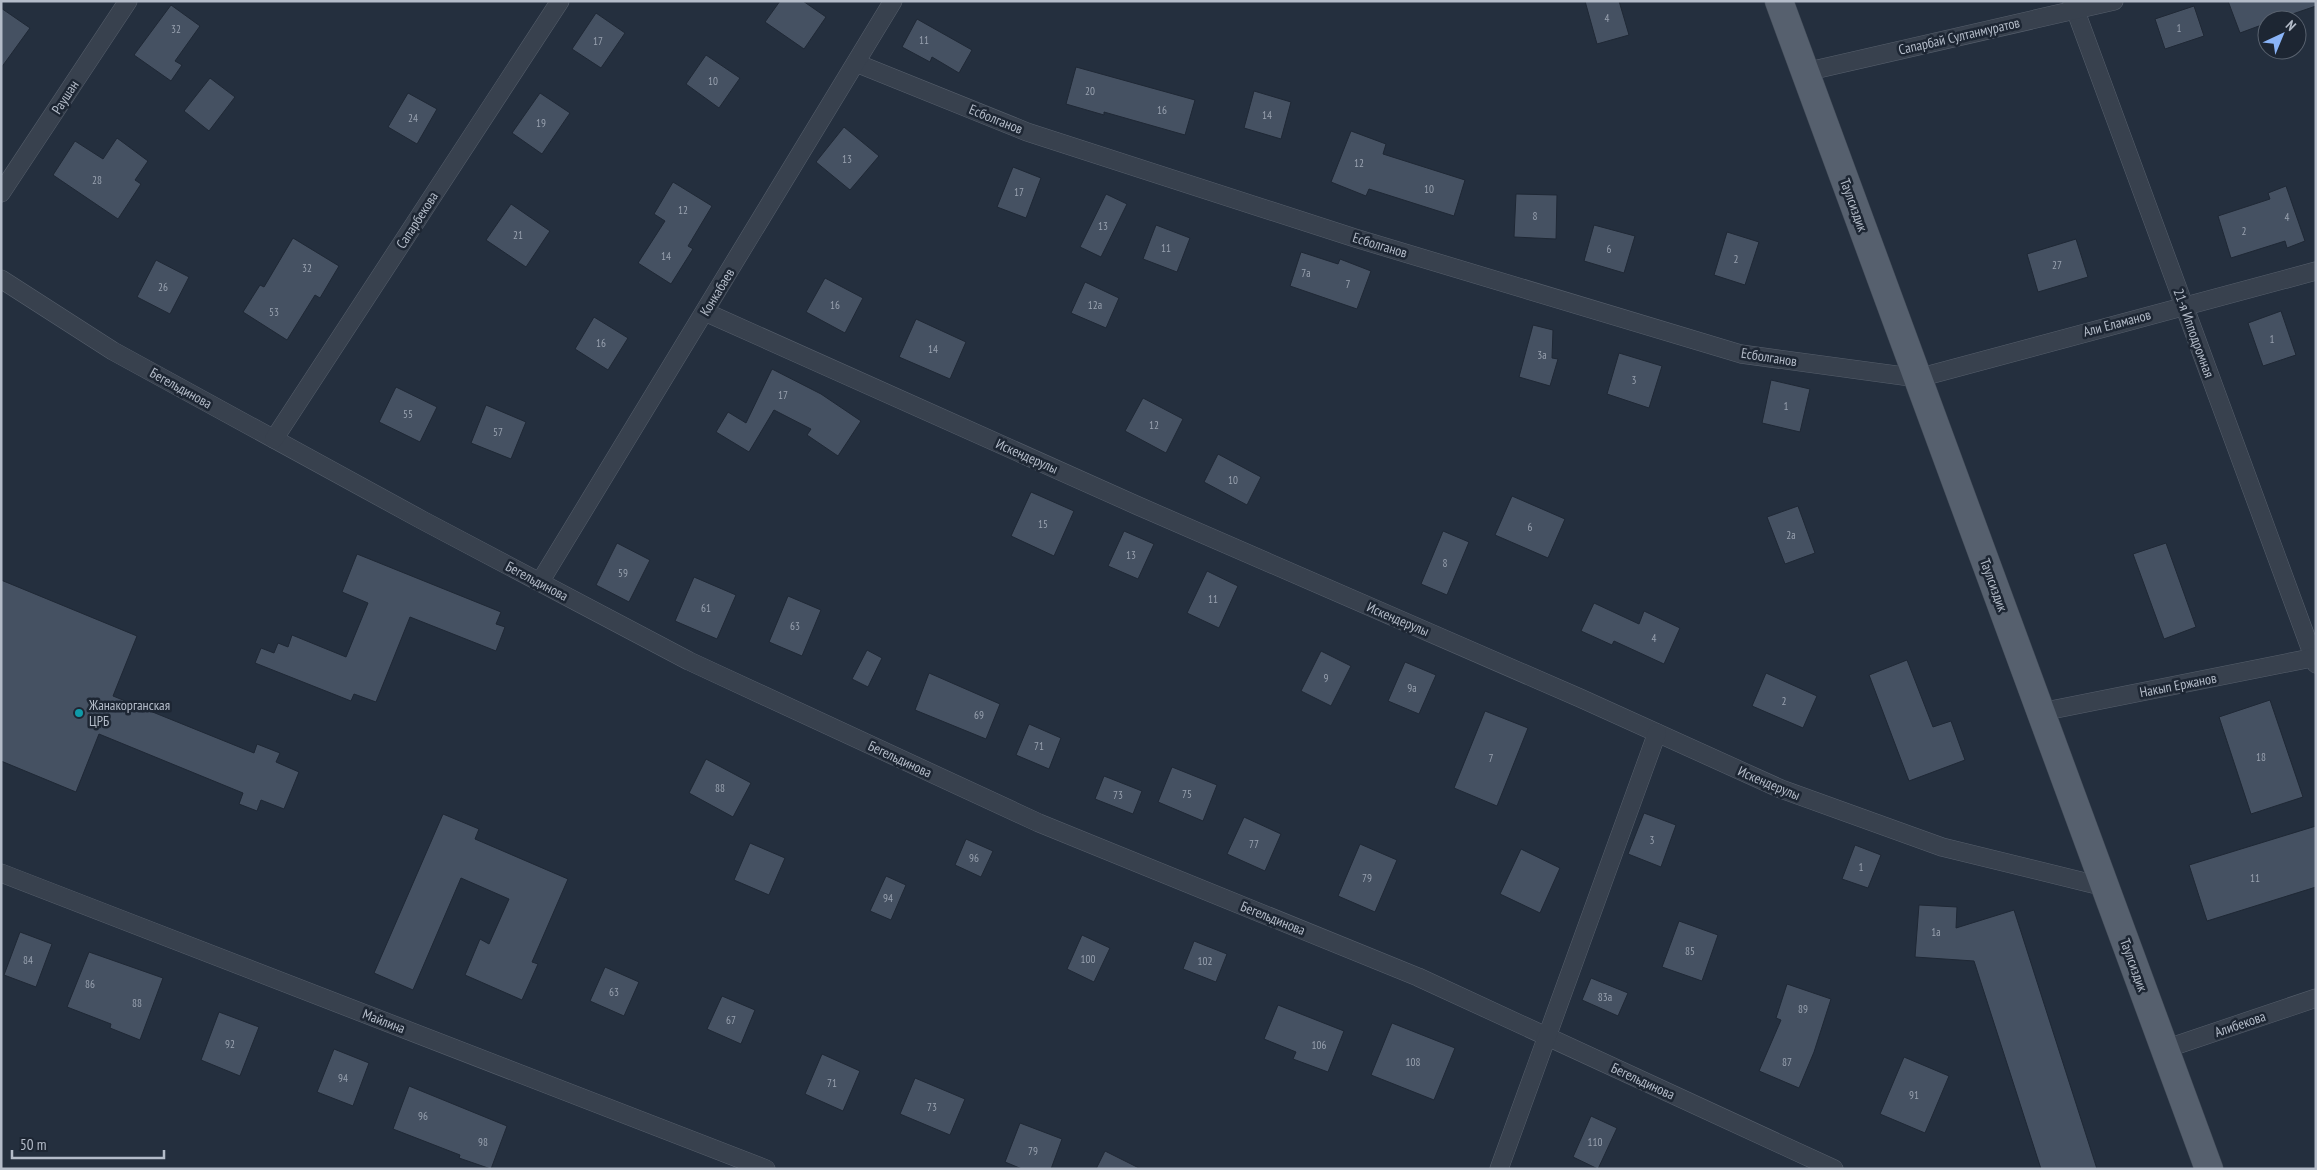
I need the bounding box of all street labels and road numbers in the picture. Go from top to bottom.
street label: Сапарбай Султанмуратов [1897,13,2022,59]
street label: Раушан [47,77,83,117]
street label: Есболганов [967,100,1026,138]
street label: Таулсиздик [1836,176,1872,235]
street label: Сапарбекова [392,188,442,252]
street label: Есболганов [1350,228,1410,262]
street label: Конкабаев [696,265,738,319]
street label: 21-я Ипподромная [2170,286,2218,380]
street label: Али Еламанов [2081,305,2153,341]
street label: Есболганов [1740,344,1799,370]
street label: Бегельдинова [147,364,215,412]
street label: Искендерулы [993,434,1061,478]
street label: Таулсиздик [1976,556,2012,615]
street label: Бегельдинова [503,557,571,605]
street label: Искендерулы [1364,598,1432,640]
street label: Накып Ержанов [2138,669,2218,701]
street label: Бегельдинова [865,736,935,782]
street label: Искендерулы [1735,762,1803,804]
street label: Бегельдинова [1238,897,1308,939]
street label: Таулсиздик [2116,936,2152,995]
street label: Майлина [360,1005,408,1037]
street label: Алибекова [2212,1007,2268,1041]
street label: Бегельдинова [1608,1058,1678,1104]

